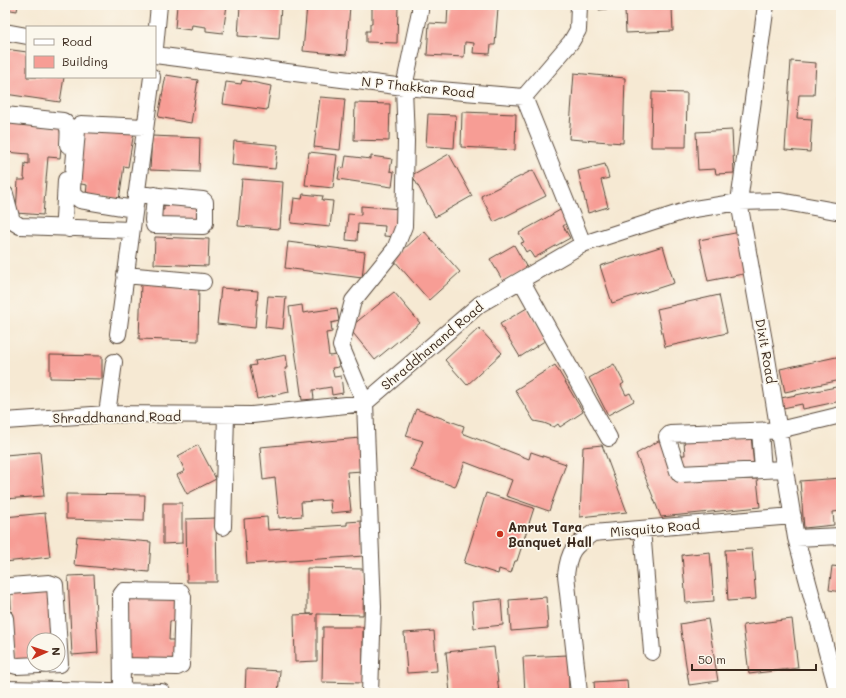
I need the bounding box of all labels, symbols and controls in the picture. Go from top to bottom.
legend [26,26,156,78]
text: Road [62,33,92,49]
text: Building [62,53,108,69]
street label: N P Thakkar Road [361,72,475,101]
street label: Shraddhanand Road [377,298,486,393]
street label: Dixit Road [752,317,781,385]
street label: Shraddhanand Road [53,407,181,426]
street label: Misquito Road [609,515,701,540]
place label: Amrut Tara Banquet Hall [508,518,592,550]
marker: Amrut Tara Banquet Hall [495,529,505,539]
north arrow [26,632,66,672]
scale bar [692,646,816,672]
text: N [49,647,64,656]
text: 50 m [698,651,726,667]

